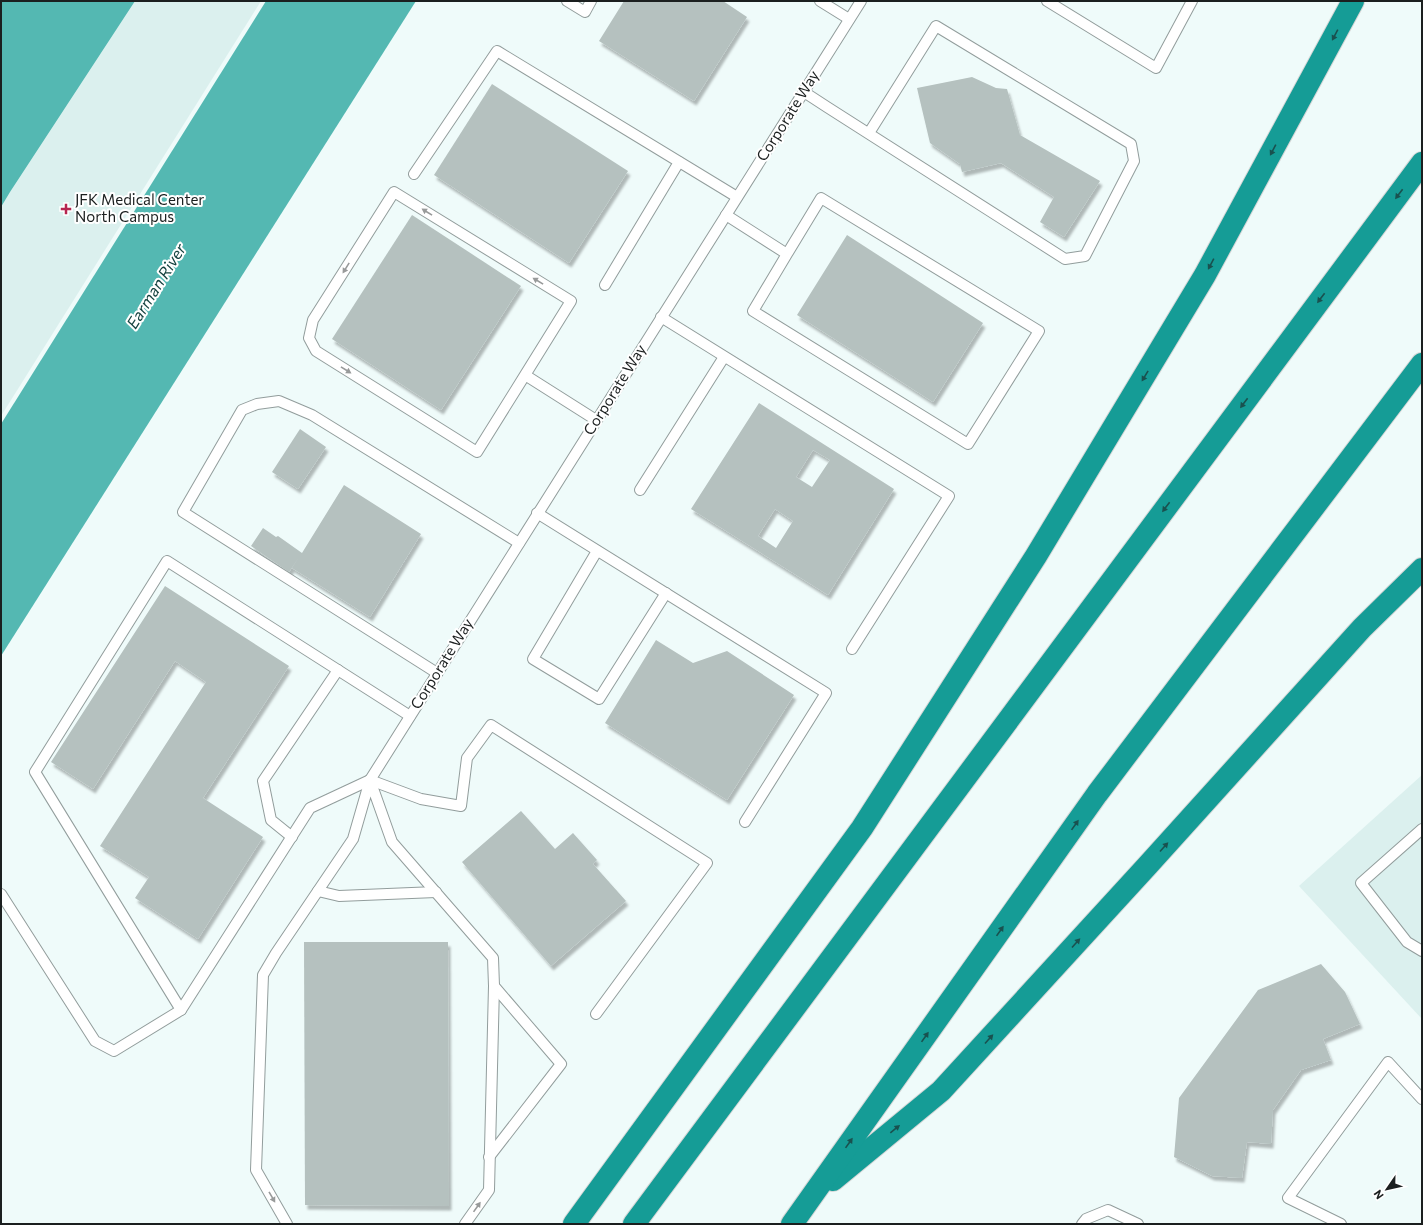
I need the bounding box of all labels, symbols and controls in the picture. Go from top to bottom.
one-way arrow [1332,29,1338,41]
street label: Corporate Way [752,67,822,164]
one-way arrow [1270,144,1277,156]
one-way arrow [1395,189,1403,199]
place label: JFK Medical Center North Campus [75,190,204,225]
marker: JFK Medical Center North Campus [60,203,72,215]
one-way arrow [421,209,433,216]
water label: Earman River [122,239,190,332]
one-way arrow [1208,258,1215,270]
one-way arrow [342,262,349,274]
one-way arrow [532,277,544,284]
one-way arrow [1317,293,1325,304]
street label: Corporate Way [579,341,649,438]
one-way arrow [341,366,351,374]
one-way arrow [1141,370,1148,382]
one-way arrow [1240,397,1248,408]
one-way arrow [1162,502,1170,512]
street label: Corporate Way [406,615,476,712]
one-way arrow [1071,820,1079,830]
one-way arrow [1159,843,1168,852]
one-way arrow [996,926,1004,936]
one-way arrow [1072,938,1081,949]
one-way arrow [920,1032,929,1043]
one-way arrow [984,1034,993,1044]
one-way arrow [890,1125,900,1133]
one-way arrow [845,1138,853,1149]
north arrow [1367,1169,1407,1209]
text: N [1371,1188,1386,1202]
one-way arrow [268,1191,275,1203]
one-way arrow [473,1202,481,1212]

